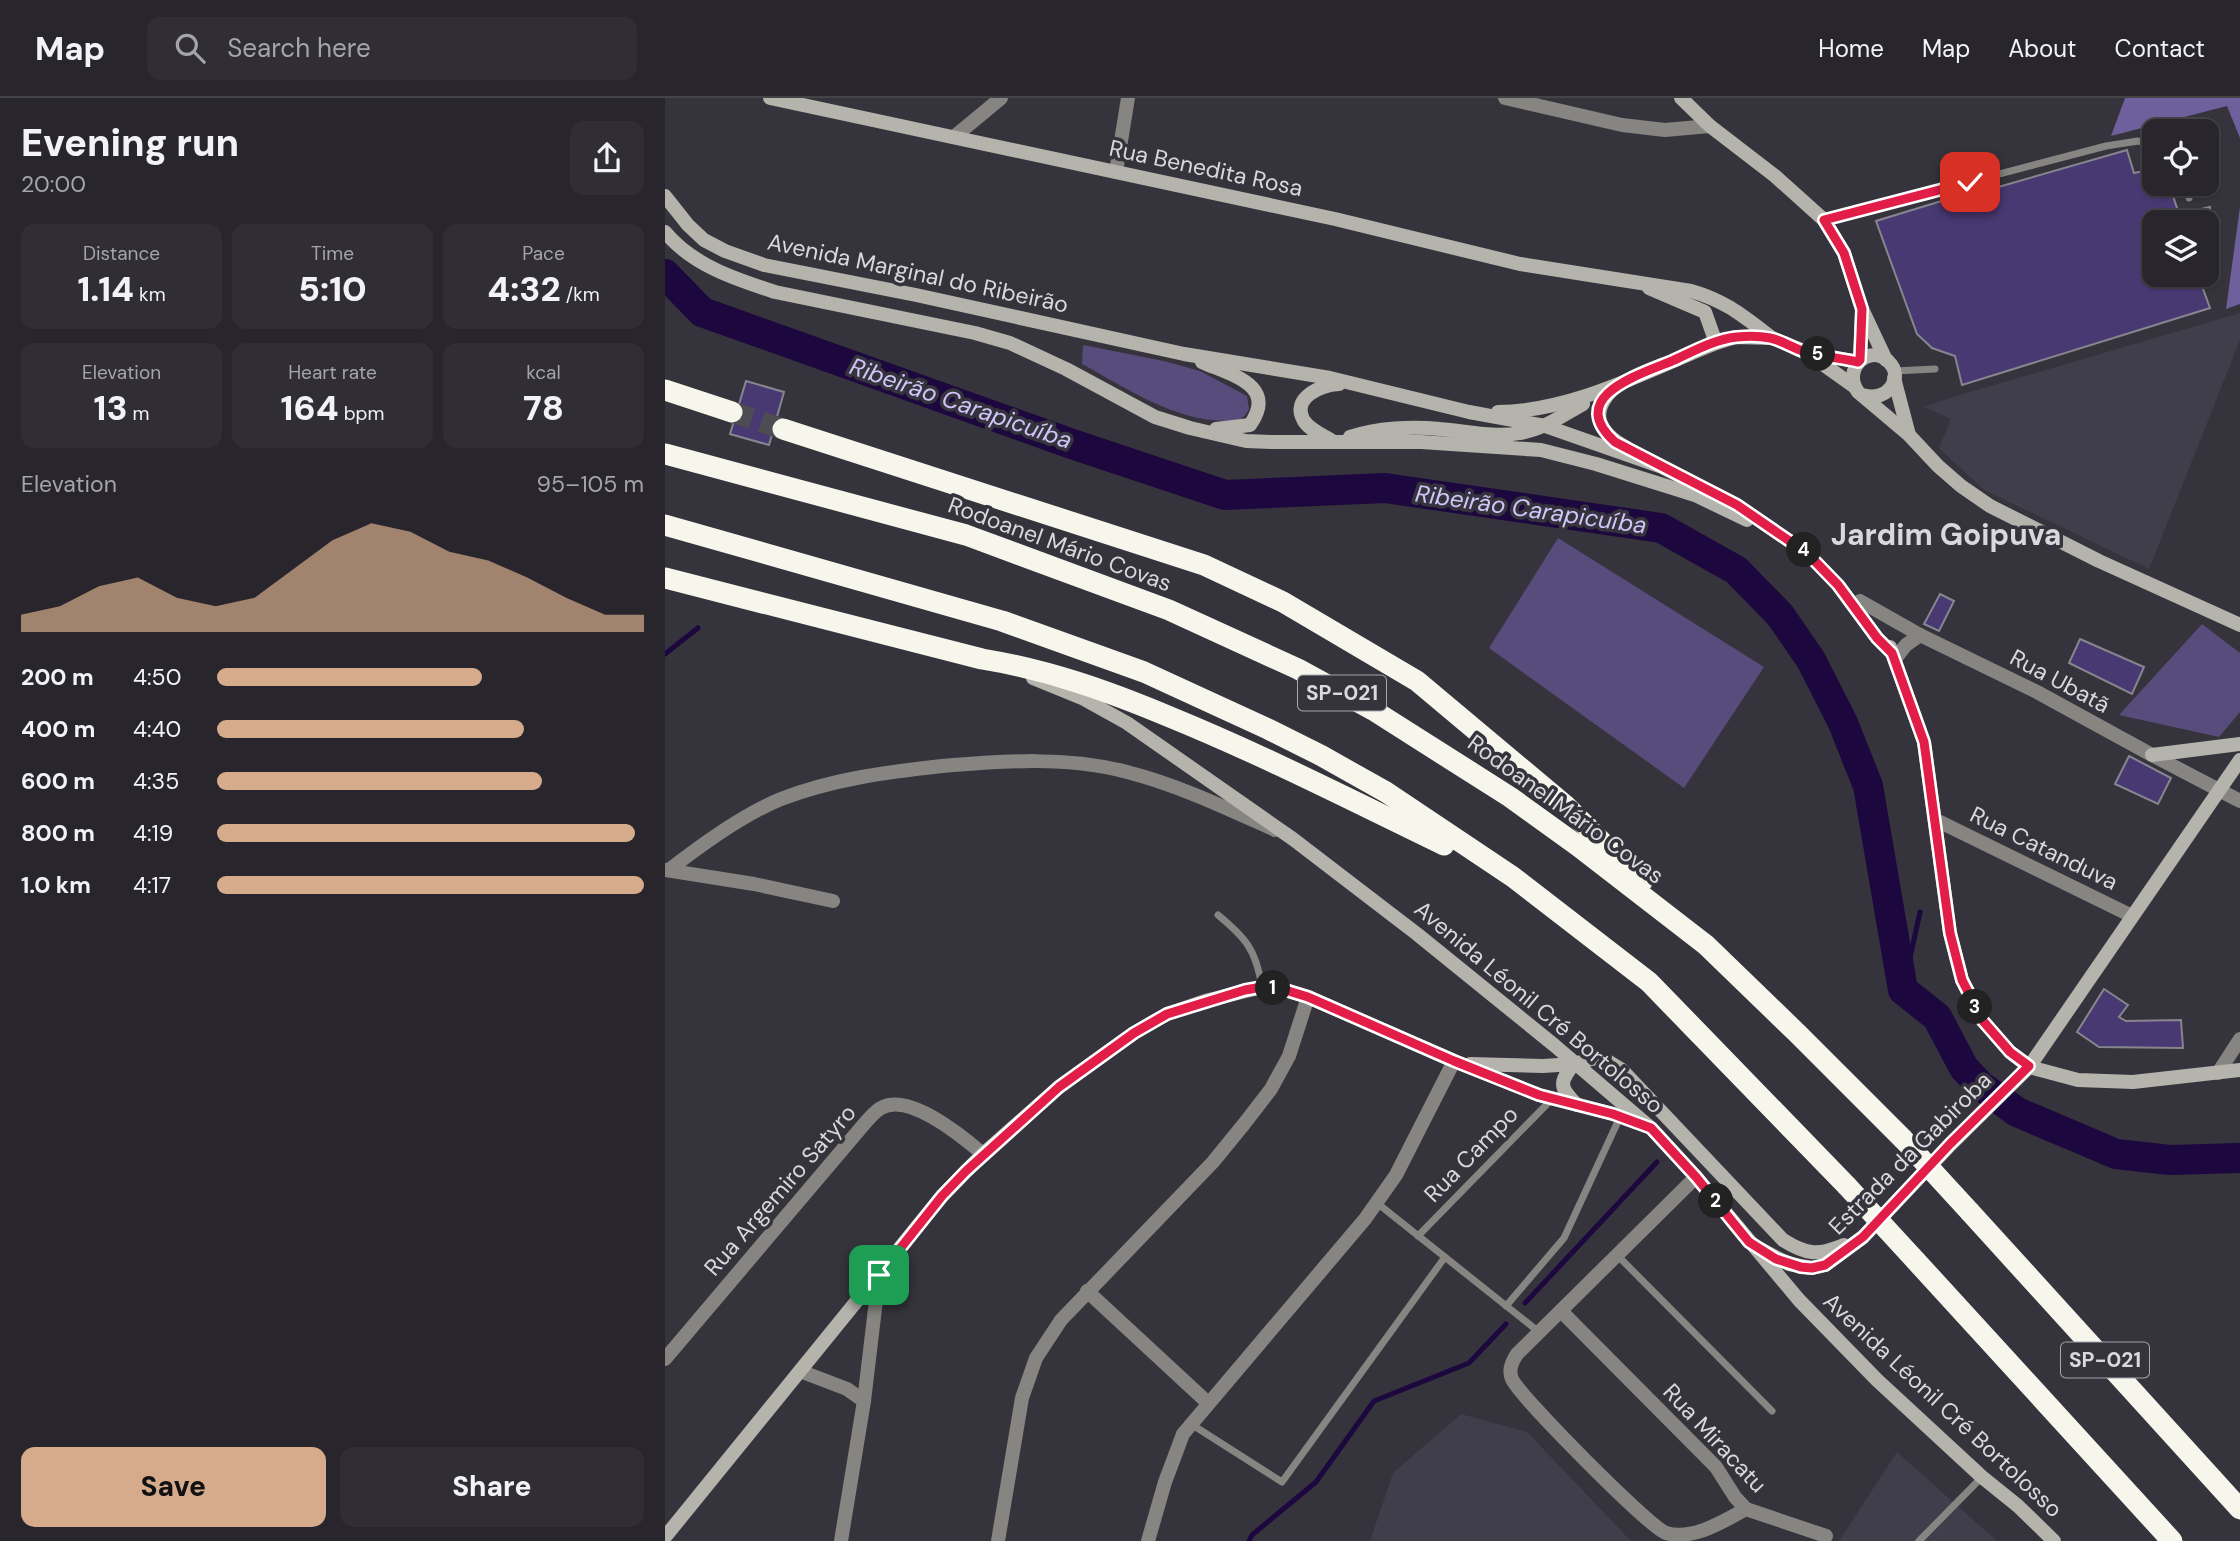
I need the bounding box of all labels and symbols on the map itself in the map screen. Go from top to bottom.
street label: Rua Benedita Rosa [1107,133,1305,203]
pin [1940,152,2000,212]
street label: Avenida Marginal do Ribeirão [765,226,1071,320]
pin: 5 [1801,336,1835,372]
water label: Ribeirão Carapicuíba [846,350,1076,456]
water label: Ribeirão Carapicuíba [1413,477,1649,541]
street label: Rodoanel Mário Covas [944,490,1176,598]
district label: Jardim Goipuva [1831,515,2061,554]
pin: 4 [1787,532,1821,568]
street label: Rua Ubatã [2005,642,2115,720]
road number: SP-021 [1298,676,1386,710]
street label: Rodoanel Mário Covas [1462,728,1670,890]
street label: Rua Catanduva [1965,799,2123,897]
street label: Avenida Léonil Cré Bortolosso [1408,894,1670,1120]
pin: 1 [1255,970,1291,1006]
pin: 3 [1957,990,1993,1024]
street label: Estrada da Gabiroba [1822,1065,1998,1241]
street label: Rua Argemiro Satyro [697,1098,863,1282]
street label: Rua Campo [1417,1099,1525,1209]
pin: 2 [1699,1184,1733,1218]
pin [849,1245,909,1305]
street label: Avenida Léonil Cré Bortolosso [1817,1286,2069,1524]
road number: SP-021 [2061,1342,2149,1378]
street label: Rua Miracatu [1657,1377,1773,1499]

